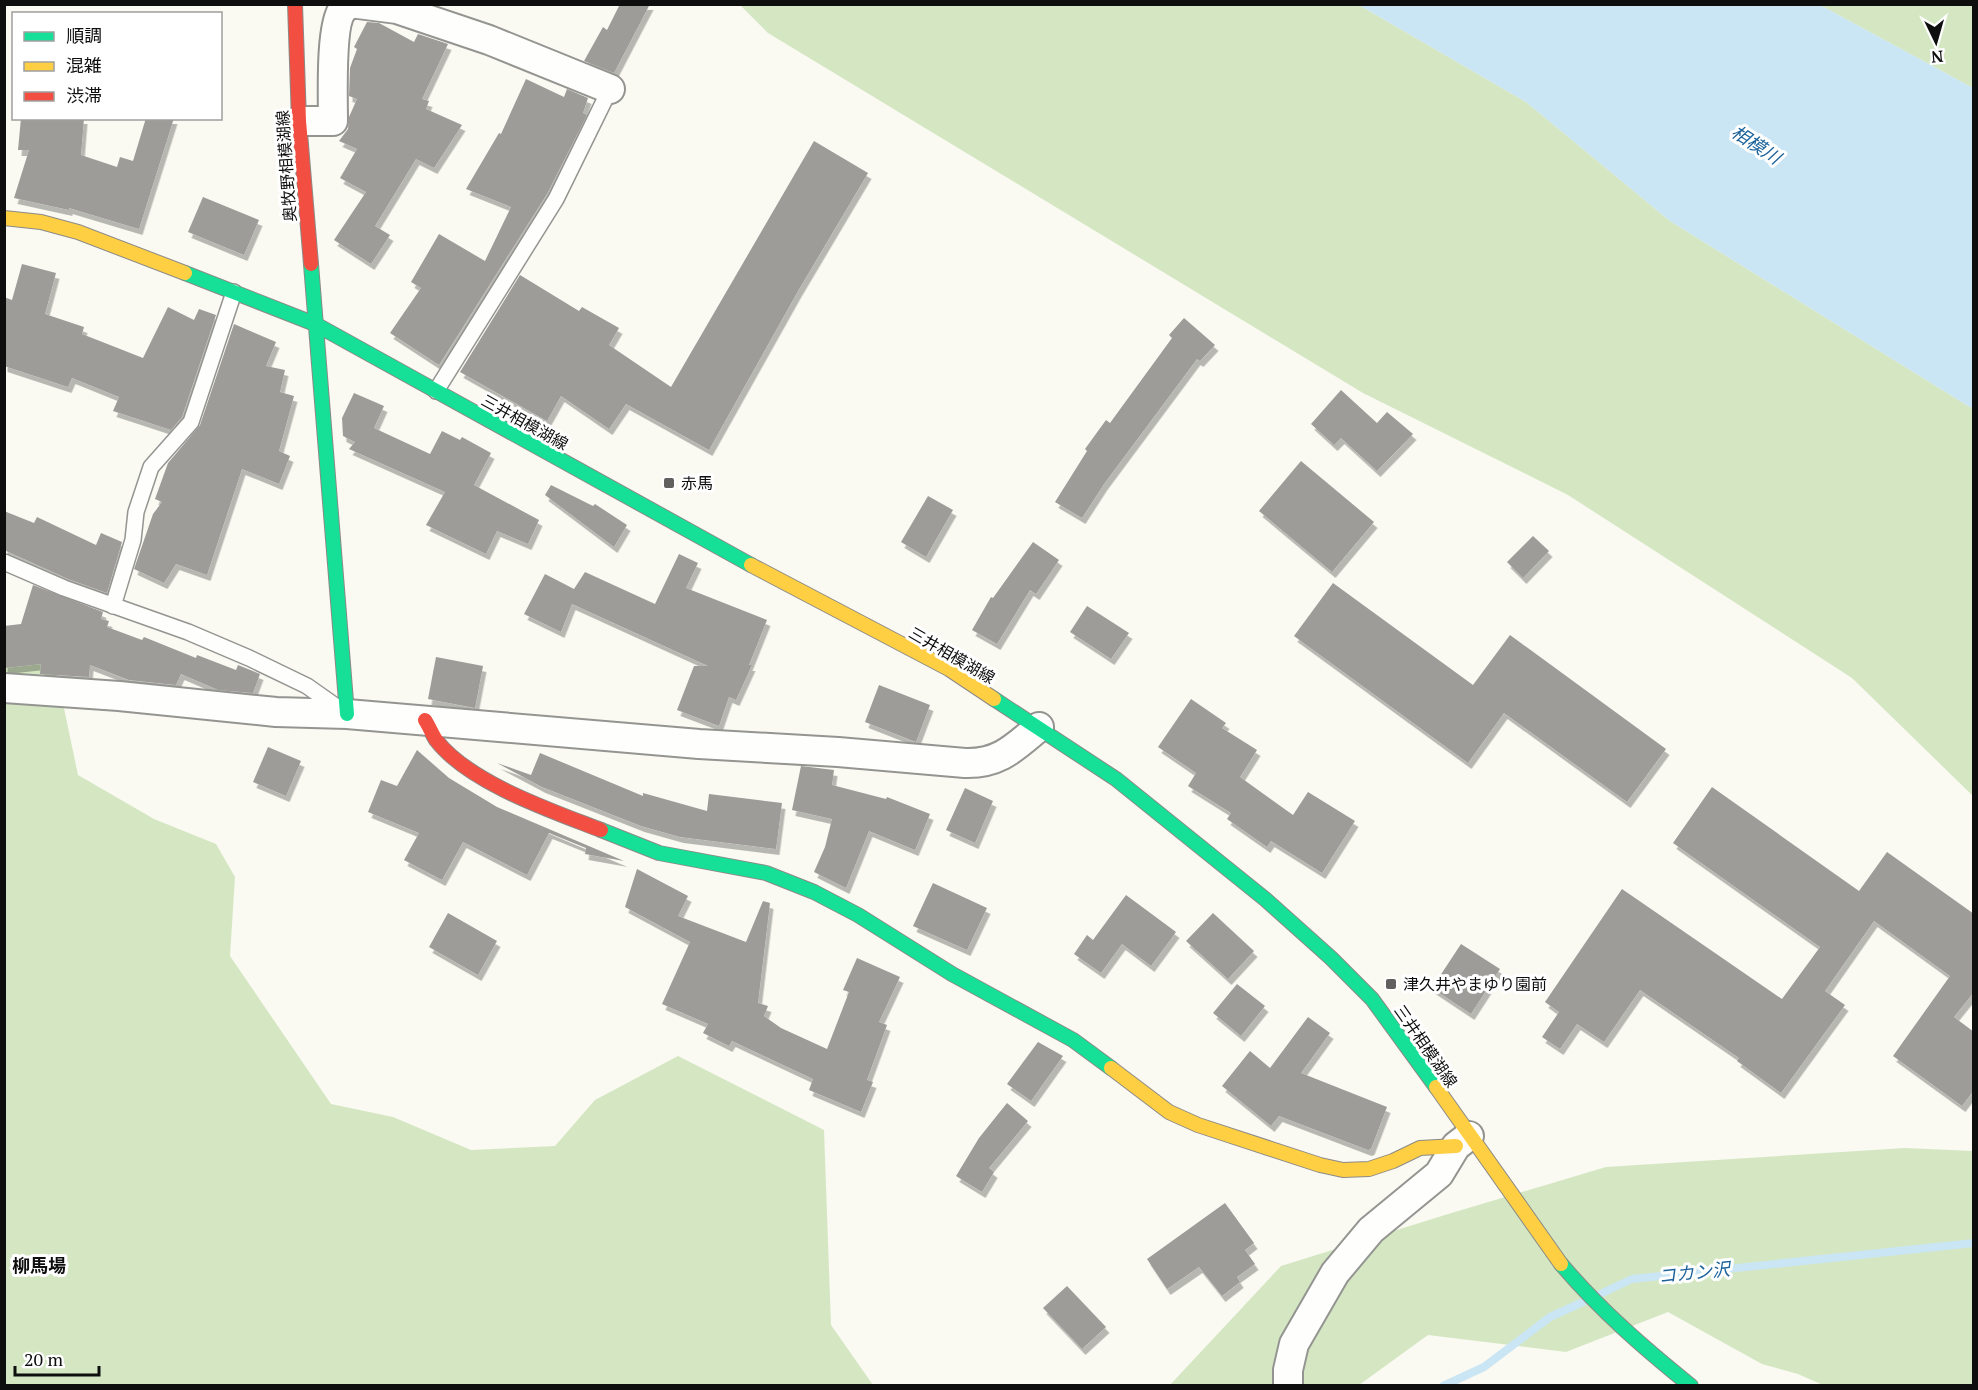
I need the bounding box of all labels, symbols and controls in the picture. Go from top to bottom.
legend [12,12,222,120]
north arrow [1906,12,1966,72]
text: 順調 [66,23,102,47]
text: N [1930,45,1944,68]
text: 混雑 [66,53,102,77]
text: 渋滞 [66,83,102,107]
street label: 奥牧野相模湖線 [271,109,301,223]
water label: 相模川 [1727,119,1787,170]
street label: 三井相模湖線 [478,389,572,455]
place label: 赤馬 [681,472,713,494]
marker: 赤馬 [662,476,676,490]
street label: 三井相模湖線 [905,621,999,689]
place label: 津久井やまゆり園前 [1403,973,1547,995]
marker: 津久井やまゆり園前 [1384,977,1398,991]
street label: 三井相模湖線 [1389,1000,1463,1092]
district label: 柳馬場 [12,1253,66,1277]
water label: コカン沢 [1657,1256,1733,1288]
scale bar [15,1339,99,1377]
text: 20 m [24,1347,64,1371]

